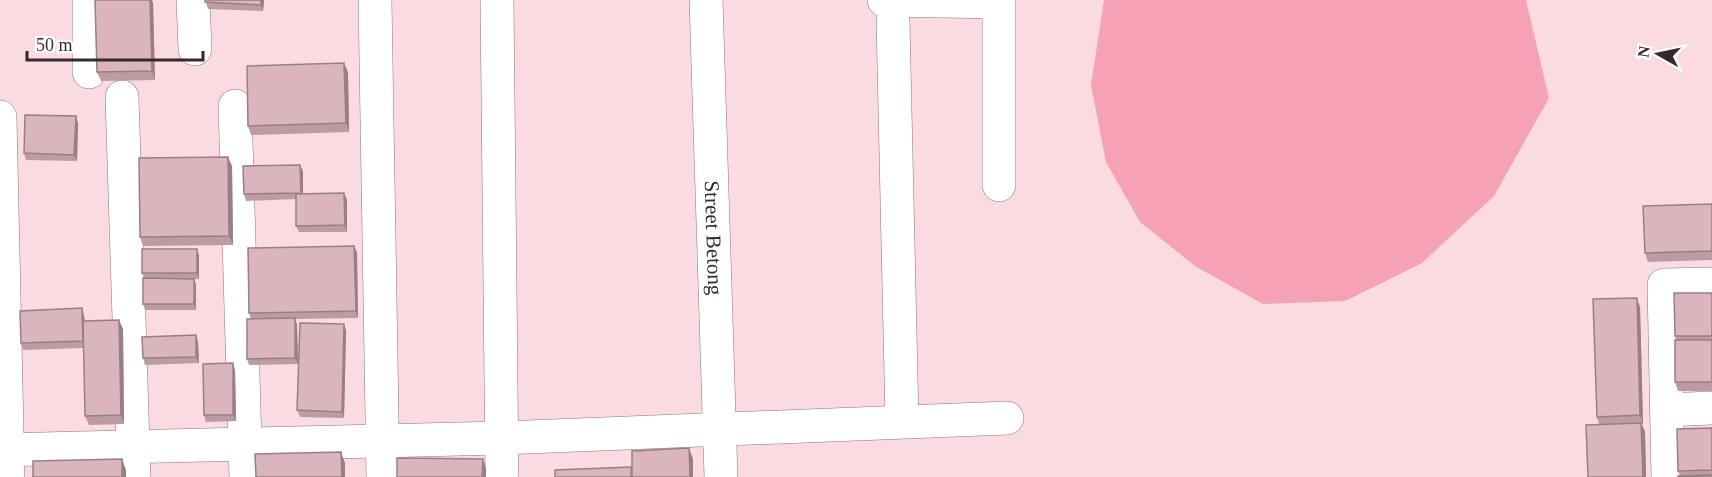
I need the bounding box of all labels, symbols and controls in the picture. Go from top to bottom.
scale bar [27,24,202,62]
north arrow [1628,24,1688,84]
text: 50 m [36,35,73,55]
text: N [1634,44,1653,59]
street label: Street Betong [700,180,727,296]

